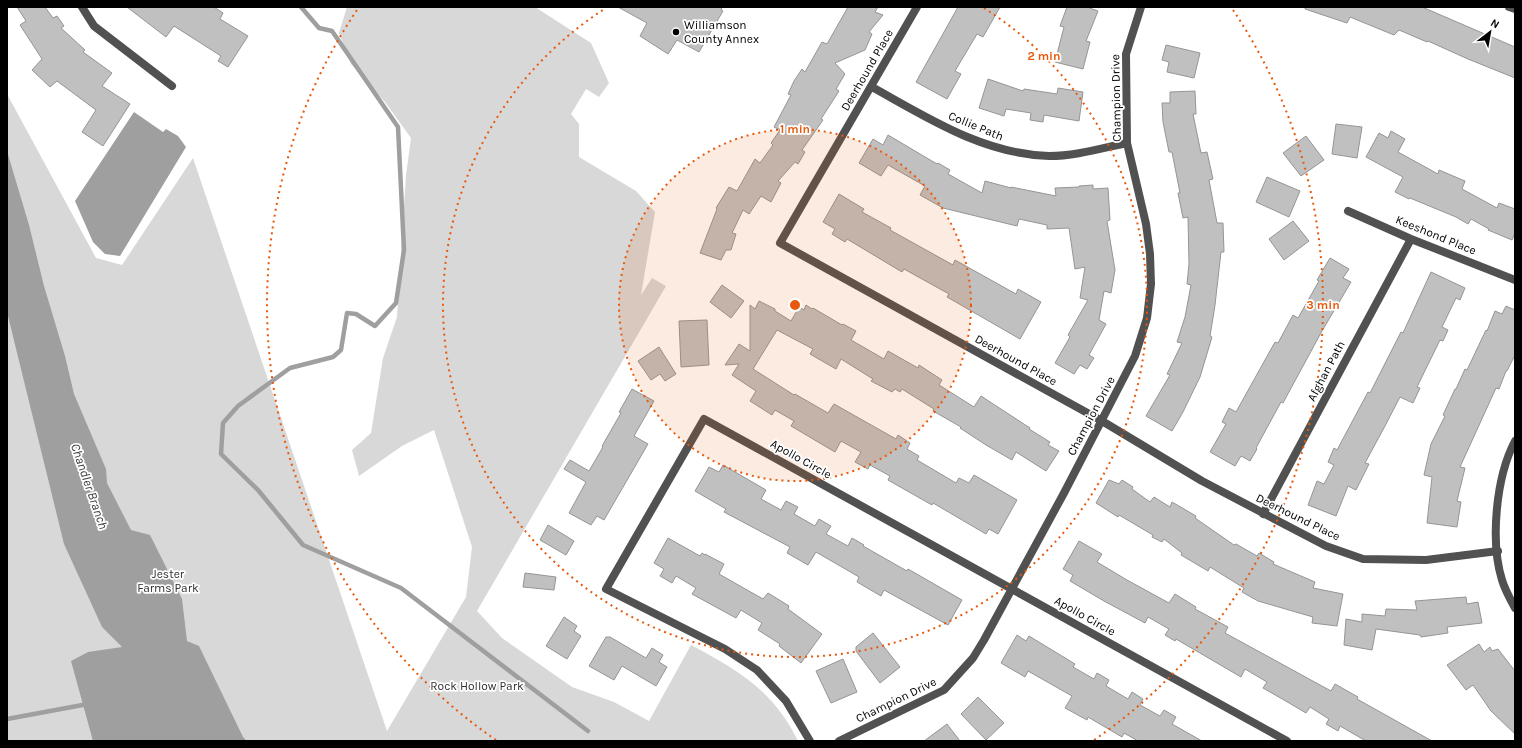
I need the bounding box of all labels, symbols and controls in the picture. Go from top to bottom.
north arrow [1470,12,1510,52]
text: N [1488,16,1502,31]
place label: Williamson County Annex [684,18,759,46]
marker: Williamson County Annex [671,27,681,37]
street label: Deerhound Place [838,27,896,113]
text: 2 min [1027,49,1061,63]
street label: Champion Drive [1108,54,1124,142]
street label: Collie Path [946,109,1006,143]
text: 1 min [780,122,810,136]
street label: Keeshond Place [1394,212,1478,258]
centre of rings [788,298,802,312]
text: 3 min [1306,298,1340,312]
street label: Deerhound Place [972,332,1060,388]
street label: Afghan Path [1304,338,1348,404]
street label: Champion Drive [1064,374,1118,458]
street label: Apollo Circle [768,436,834,482]
water label: Chandler Branch [68,441,111,531]
street label: Deerhound Place [1254,491,1342,543]
park label: Jester Farms Park [137,567,199,595]
street label: Apollo Circle [1052,593,1118,639]
street label: Champion Drive [854,674,938,726]
park label: Rock Hollow Park [430,679,524,693]

